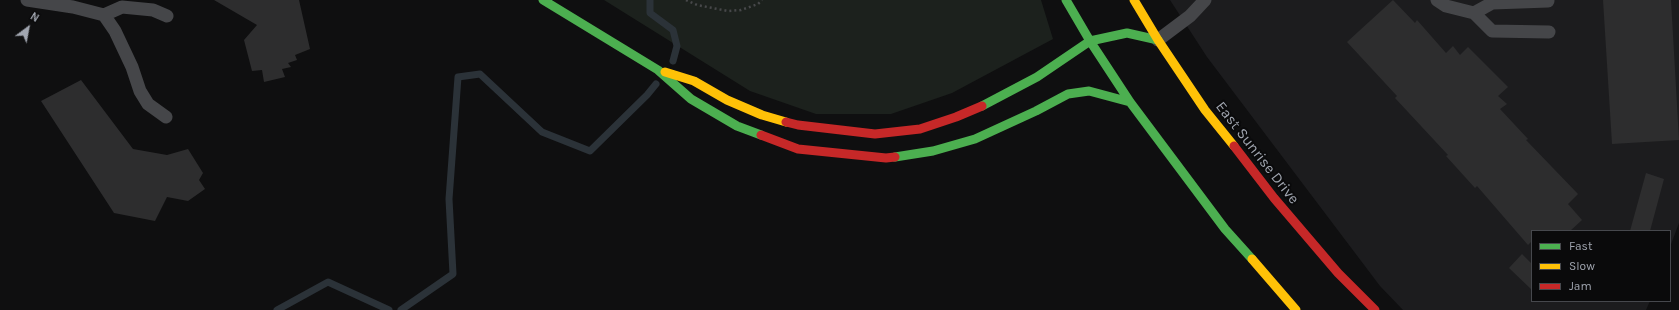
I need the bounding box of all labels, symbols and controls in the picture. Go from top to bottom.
north arrow [8,8,48,48]
text: N [28,10,41,25]
street label: East Sunrise Drive [1211,98,1303,208]
legend [1531,230,1671,302]
text: Fast [1569,239,1592,253]
text: Slow [1569,259,1595,273]
text: Jam [1569,279,1592,293]

